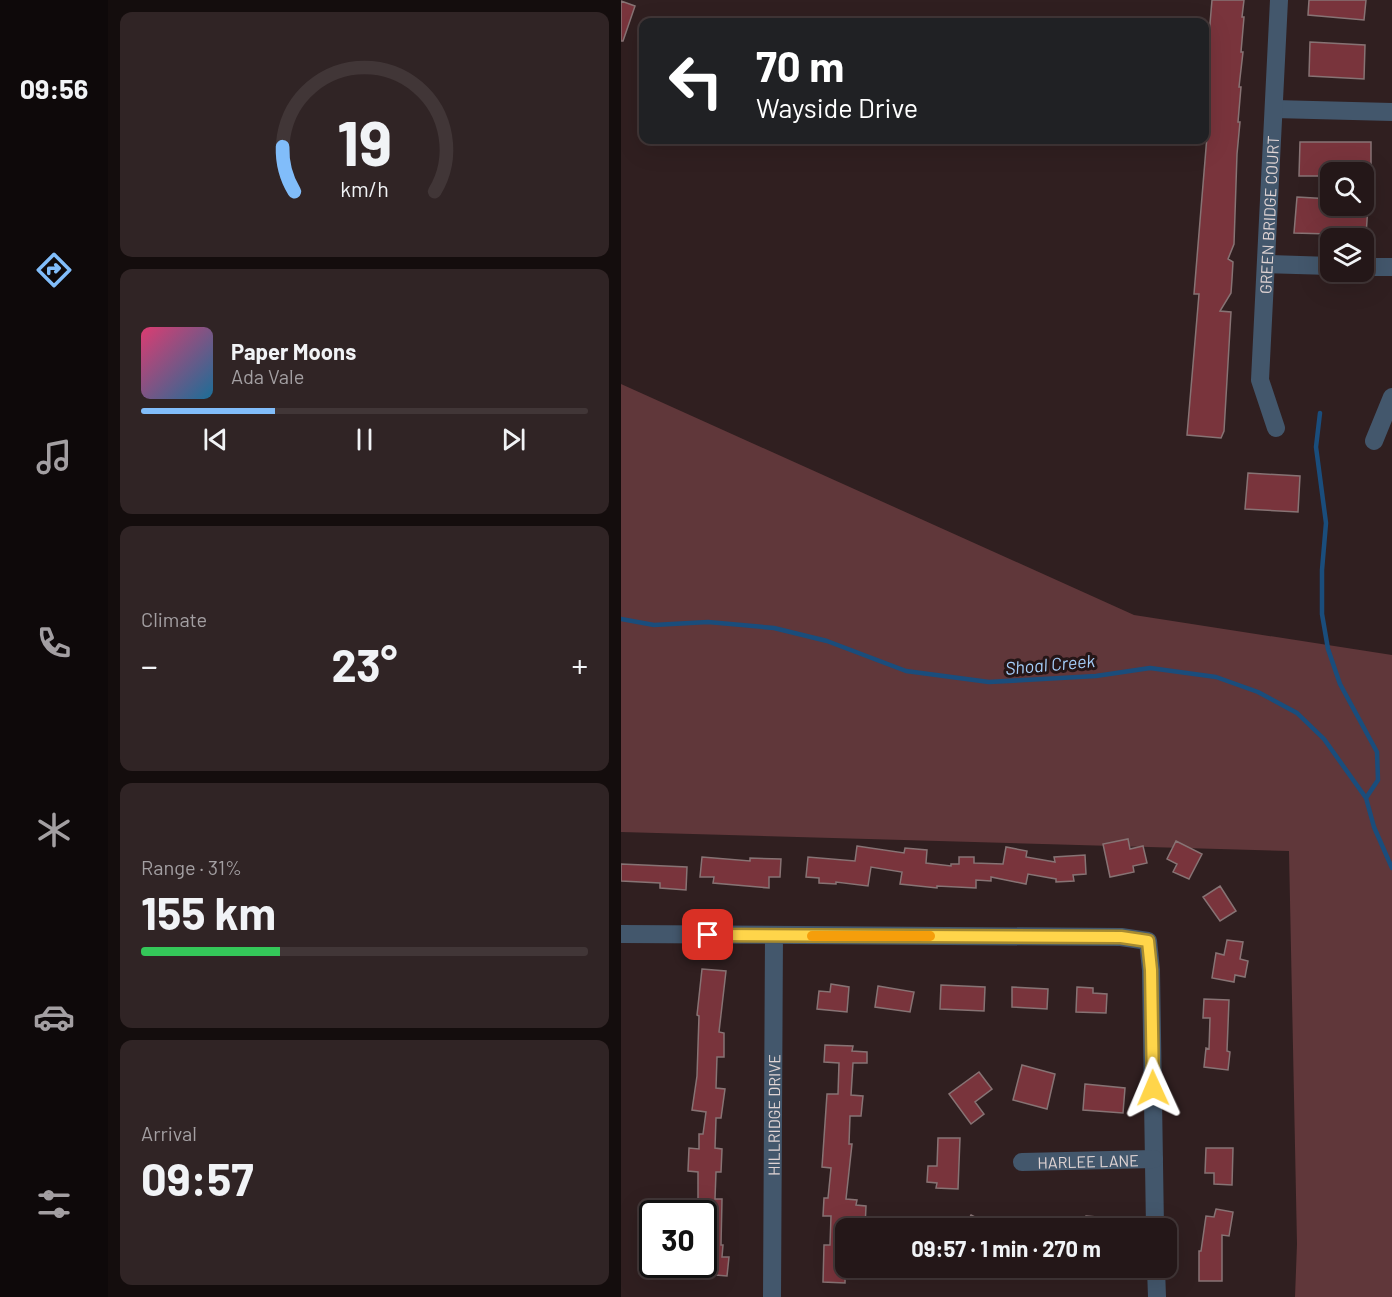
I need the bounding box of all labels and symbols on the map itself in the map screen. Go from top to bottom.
street label: GREEN BRIDGE COURT [1255,135,1282,294]
water label: Shoal Creek [1004,649,1096,679]
pin [682,909,733,960]
street label: HILLRIDGE DRIVE [763,1054,783,1176]
position arrow [1121,1056,1185,1120]
street label: HARLEE LANE [1037,1150,1139,1171]
speed limit sign: 30 [639,1200,717,1278]

